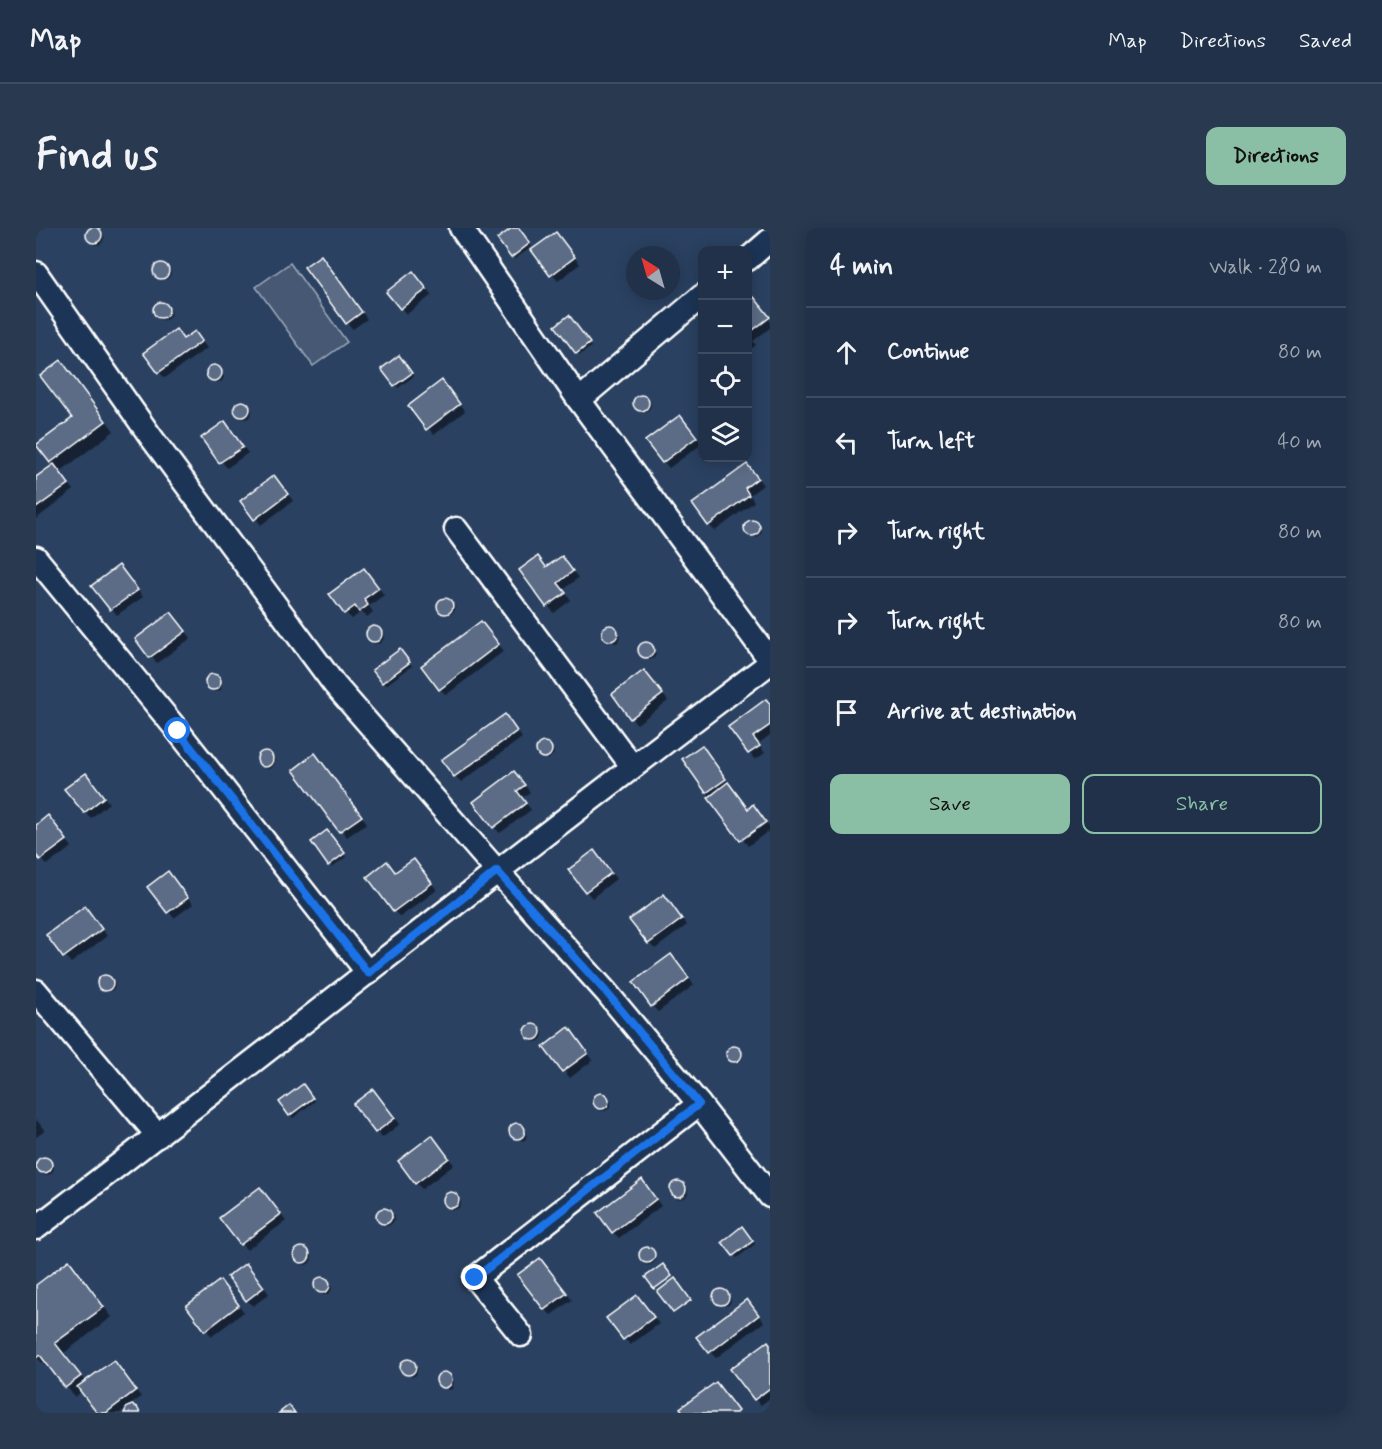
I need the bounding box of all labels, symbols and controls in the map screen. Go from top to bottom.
text: Map [30,23,81,60]
text: Map [1108,27,1147,55]
text: Directions [1180,27,1266,55]
text: Saved [1299,27,1352,55]
button: Directions [1206,127,1346,185]
text: Find us [36,129,158,184]
north arrow [626,246,680,300]
map controls [698,246,752,462]
button: + [698,246,752,300]
text: 4 min [830,250,893,284]
text: Walk · 280 m [1209,254,1322,281]
button: − [698,300,752,354]
icon: ahead [830,336,863,369]
text: Continue [887,338,969,366]
text: 80 m [1278,339,1322,366]
button: locate [698,354,752,408]
button: layers [698,408,752,462]
icon: left [830,426,863,459]
text: Turn left [887,428,975,456]
text: 40 m [1278,429,1322,456]
icon: right [830,516,863,549]
text: Turn right [887,518,985,546]
text: 80 m [1278,519,1322,546]
icon: right [830,606,863,639]
text: Turn right [887,608,985,636]
text: 80 m [1278,609,1322,636]
icon: arrive [830,696,863,729]
text: Arrive at destination [887,698,1077,726]
route start [164,717,190,743]
button: Save [830,774,1070,834]
button: Share [1082,774,1322,834]
route end [461,1264,487,1290]

